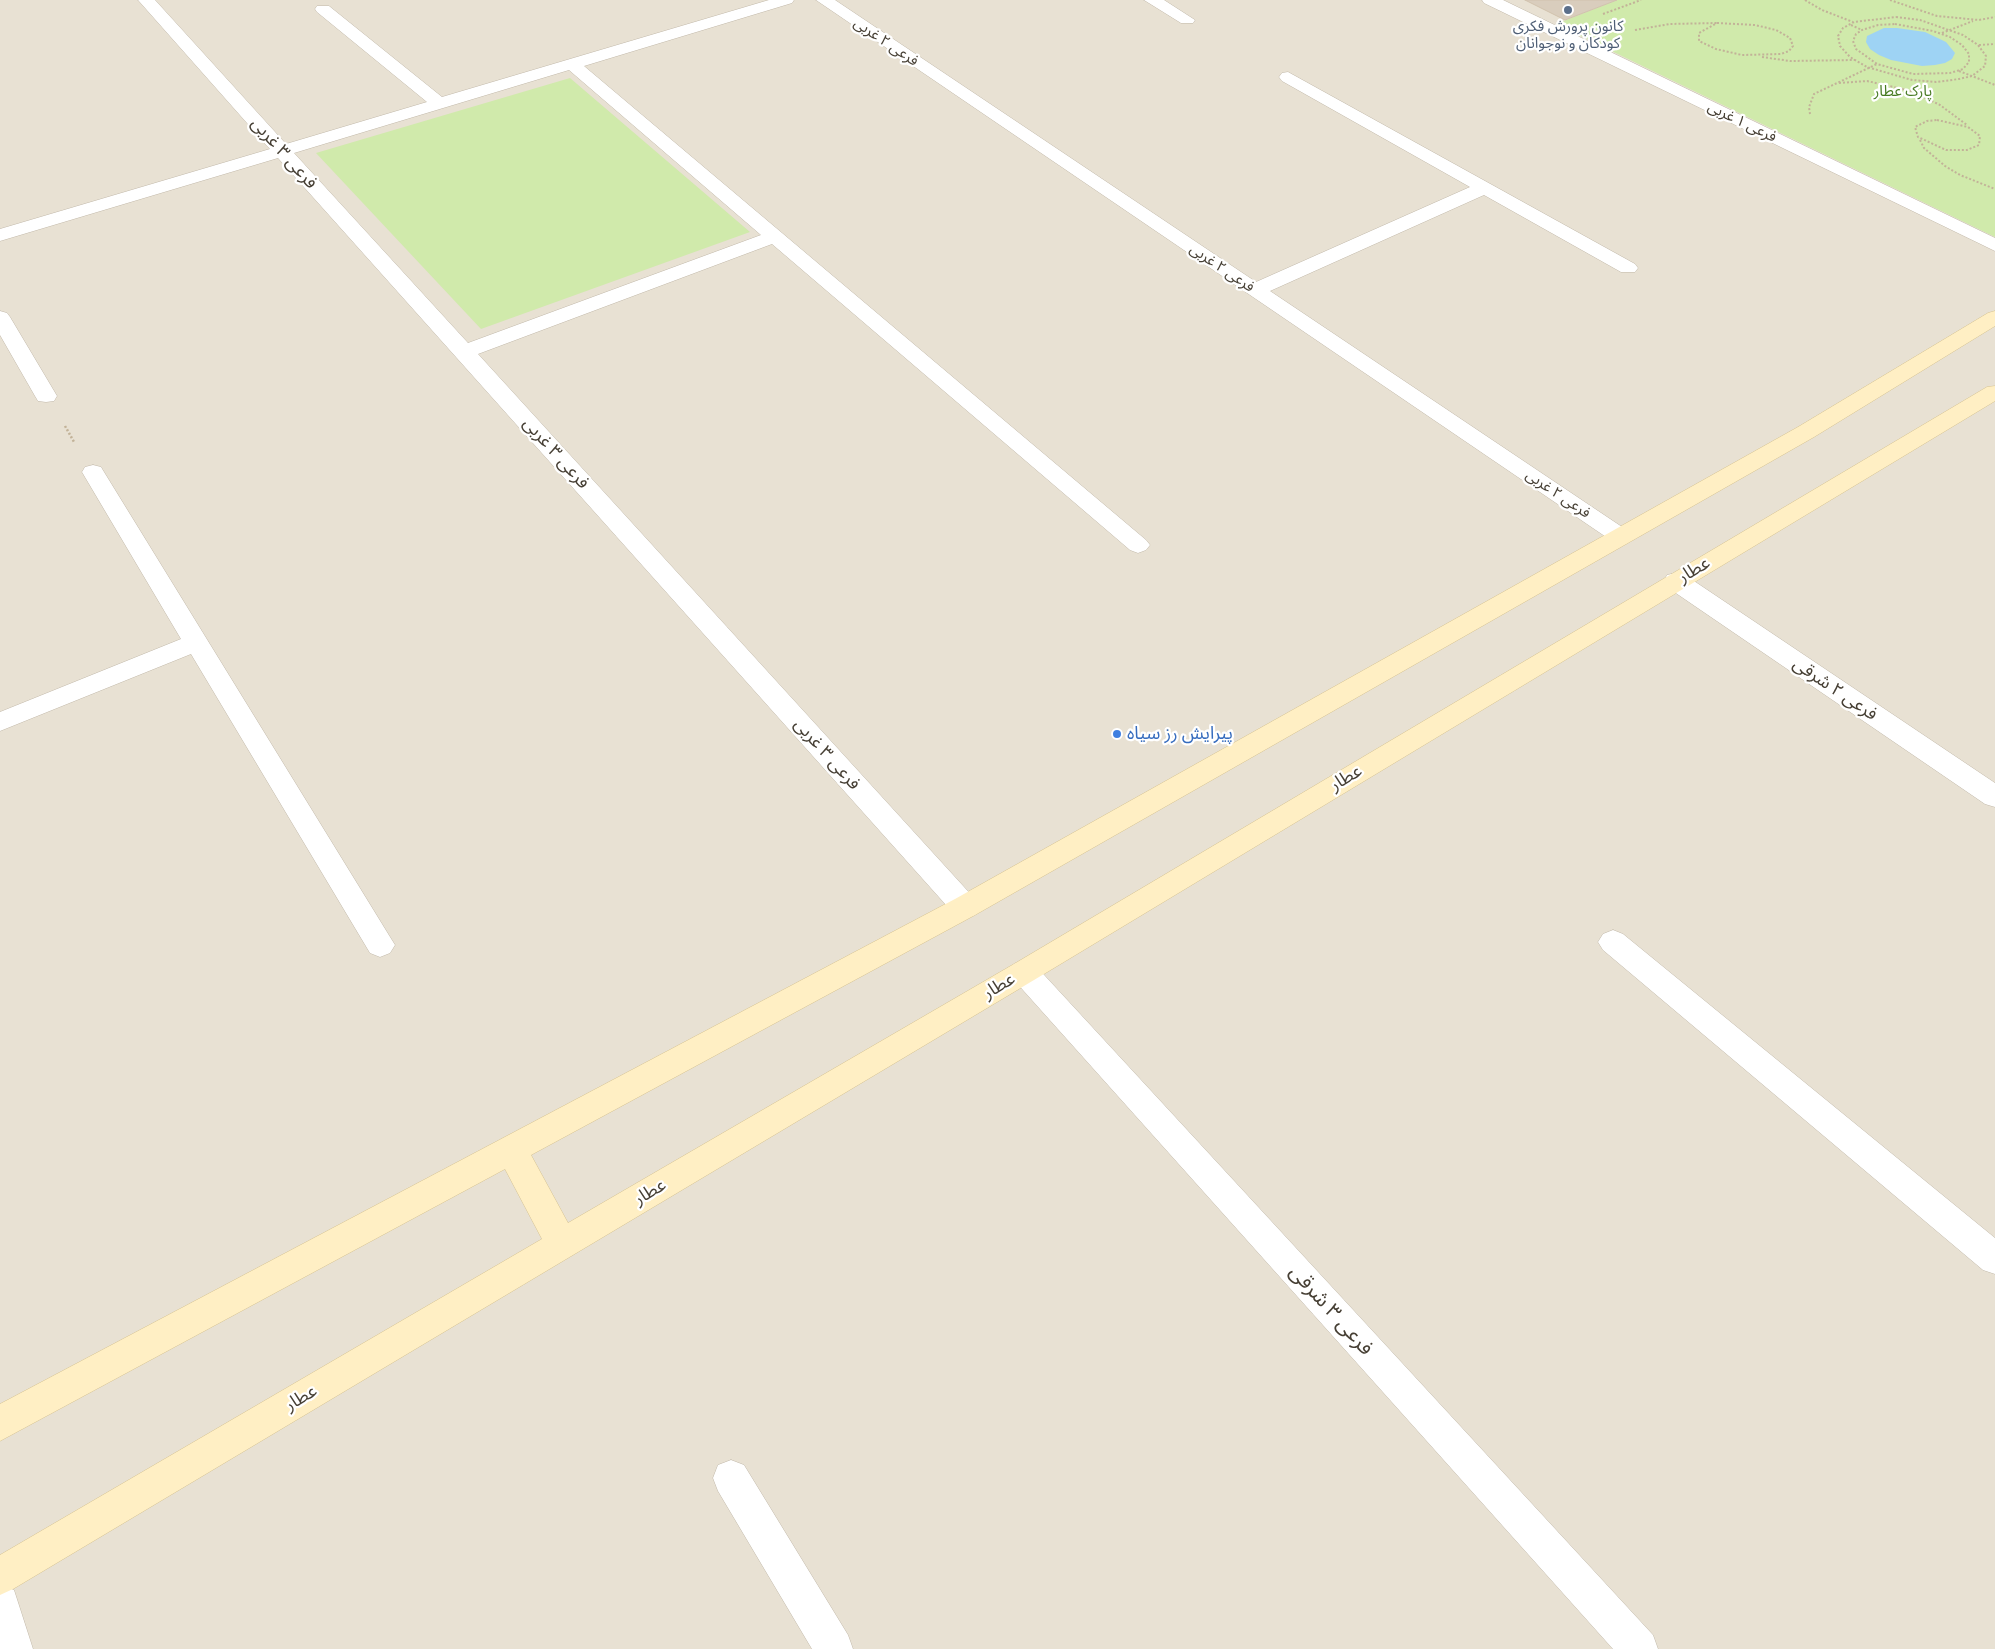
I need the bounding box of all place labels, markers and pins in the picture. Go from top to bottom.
marker: کانون پرورش فکری کودکان و نوجوانان [1562,4,1574,16]
place label: کانون پرورش فکری کودکان و نوجوانان [1513,18,1623,53]
place label: پیرایش رز سیاه [1127,723,1233,745]
marker: پیرایش رز سیاه [1111,728,1123,740]

